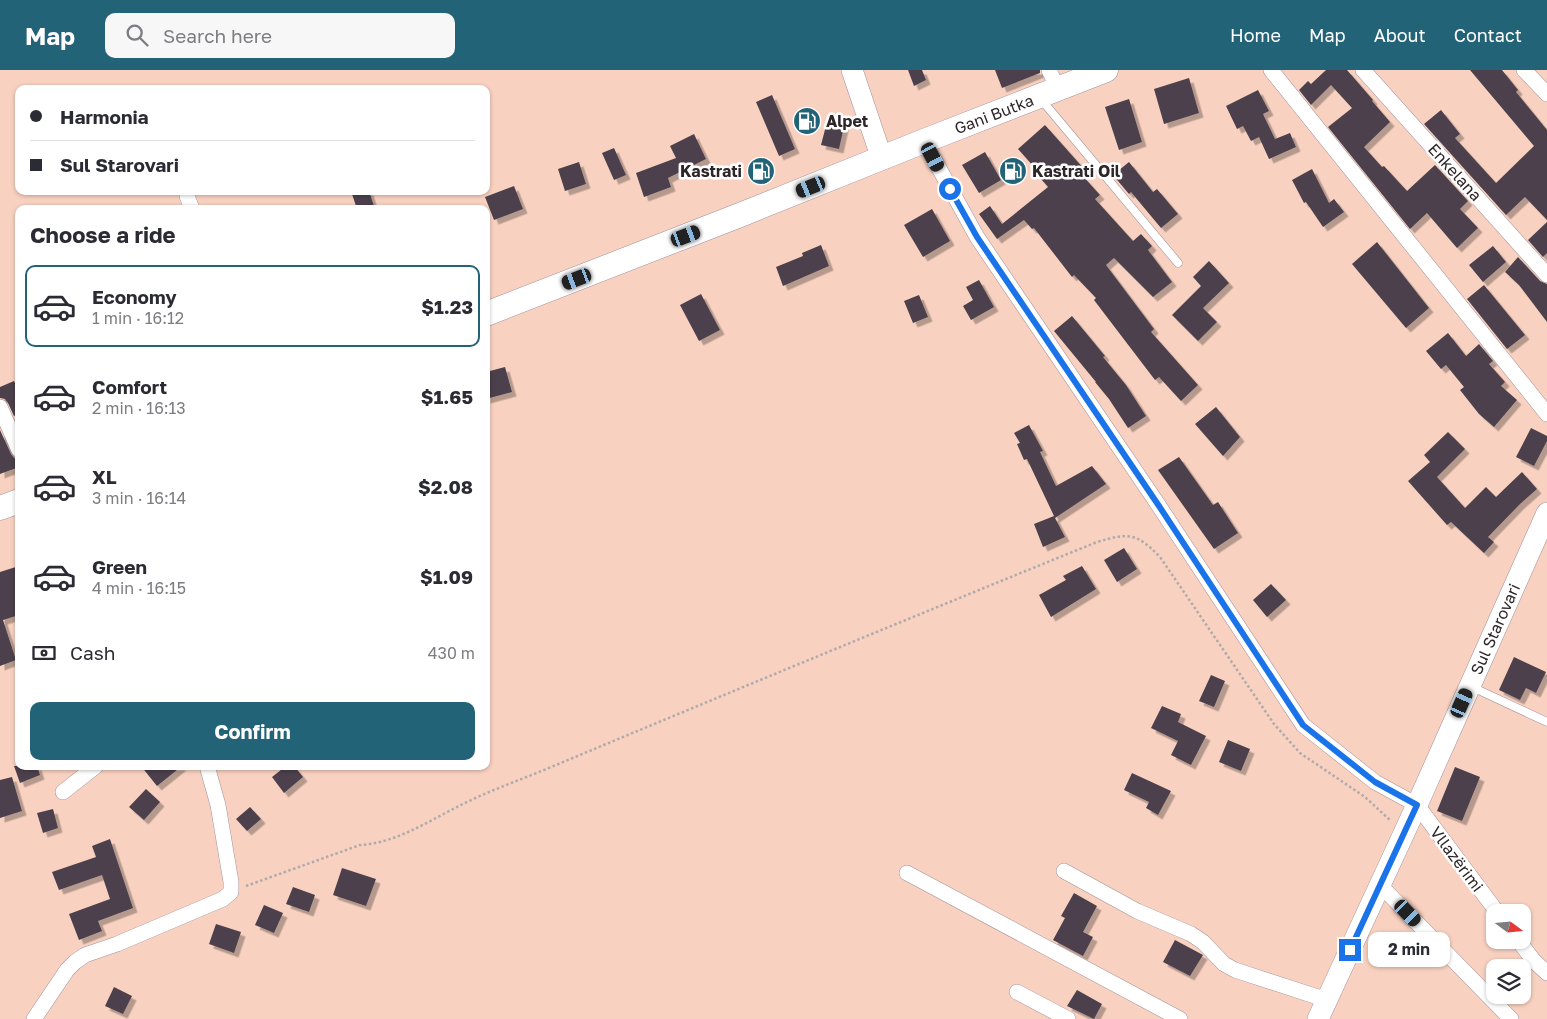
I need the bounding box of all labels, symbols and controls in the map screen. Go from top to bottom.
search box [105,13,455,58]
text: Map [25,21,75,50]
icon: search [123,21,151,49]
text: Search here [163,24,272,47]
text: Home [1230,24,1281,46]
text: Map [1309,24,1346,46]
text: About [1374,24,1426,46]
text: Contact [1454,24,1522,46]
street label: Gani Butka [952,90,1036,138]
text: Harmonia [60,105,149,128]
fuel station icon: Alpet [792,106,822,136]
place label: Alpet [826,111,868,131]
street label: Enkelana [1424,139,1486,205]
car [919,140,946,174]
text: Sul Starovari [60,153,179,176]
fuel station icon: Kastrati [746,156,776,186]
fuel station icon: Kastrati Oil [998,156,1028,186]
place label: Kastrati [680,161,742,181]
place label: Kastrati Oil [1032,161,1121,181]
car [794,174,827,200]
route start [939,178,961,200]
text: Choose a ride [30,221,176,248]
car [669,224,702,248]
car [560,267,593,291]
icon: car [32,284,77,329]
text: Economy [92,285,177,308]
text: $1.23 [421,295,473,318]
text: 1 min · 16:12 [92,308,184,328]
icon: car [32,374,77,419]
text: Comfort [92,375,167,398]
text: $1.65 [421,385,473,408]
text: 2 min · 16:13 [92,398,186,418]
icon: car [32,464,77,509]
text: XL [92,465,117,488]
text: $2.08 [418,475,473,498]
text: 3 min · 16:14 [92,488,186,508]
icon: car [32,554,77,599]
text: Green [92,555,147,578]
text: $1.09 [420,565,473,588]
text: 4 min · 16:15 [92,578,186,598]
street label: Sul Starovari [1466,580,1524,678]
icon: cash [30,639,58,667]
text: Cash [70,641,115,664]
text: 430 m [428,643,475,663]
car [1449,686,1474,720]
button: Confirm [30,702,475,760]
street label: Vllazërimi [1426,822,1488,896]
car [1392,897,1423,929]
north arrow [1486,904,1531,949]
map controls [1486,904,1531,1004]
callout: 2 min [1368,932,1450,968]
route end [1339,939,1361,961]
text: 2 min [1388,939,1430,959]
button: layers [1486,959,1531,1004]

